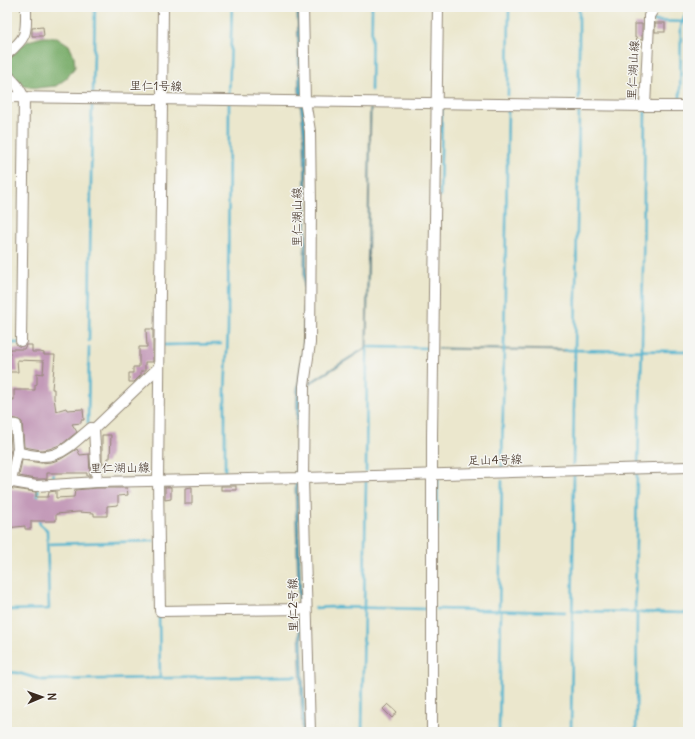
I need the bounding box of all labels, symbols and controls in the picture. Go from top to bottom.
street label: 里仁湖山線 [623,40,642,100]
street label: 里仁1号線 [129,78,183,93]
street label: 里仁湖山線 [289,187,304,247]
street label: 足山4号線 [467,451,523,468]
street label: 里仁湖山線 [90,459,150,476]
street label: 里仁2号線 [285,578,300,632]
north arrow [22,677,62,717]
text: N [45,693,59,701]

